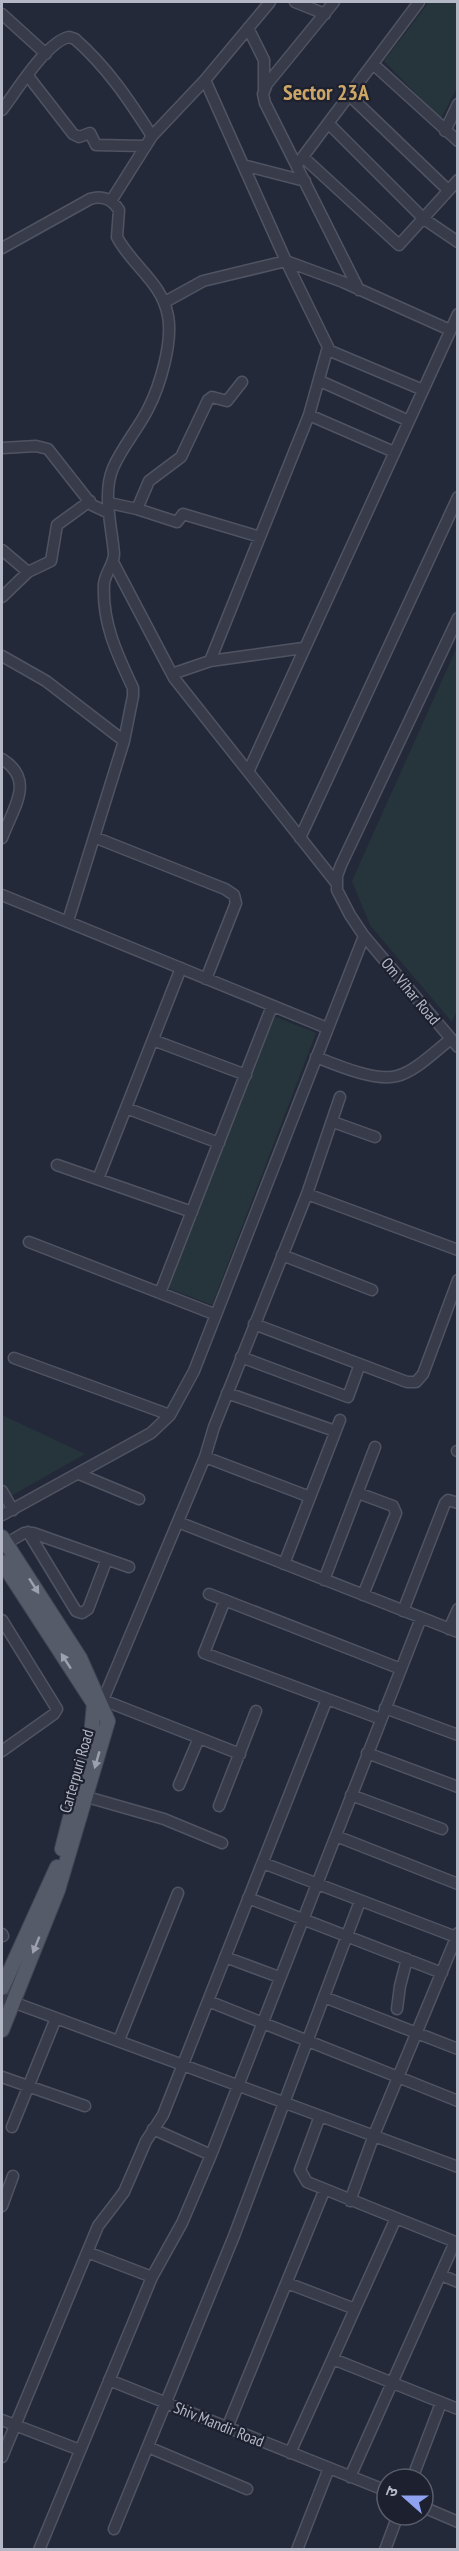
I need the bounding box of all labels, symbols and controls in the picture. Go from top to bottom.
district label: Sector 23A [283,78,370,106]
street label: Om Vihar Road [377,953,445,1029]
one-way arrow [28,1577,40,1593]
one-way arrow [60,1652,71,1669]
street label: Carterpuri Road [55,1727,97,1815]
one-way arrow [92,1751,101,1769]
one-way arrow [30,1936,40,1954]
street label: Shiv Mandir Road [171,2397,267,2451]
north arrow [375,2467,435,2527]
text: उ [380,2483,402,2500]

